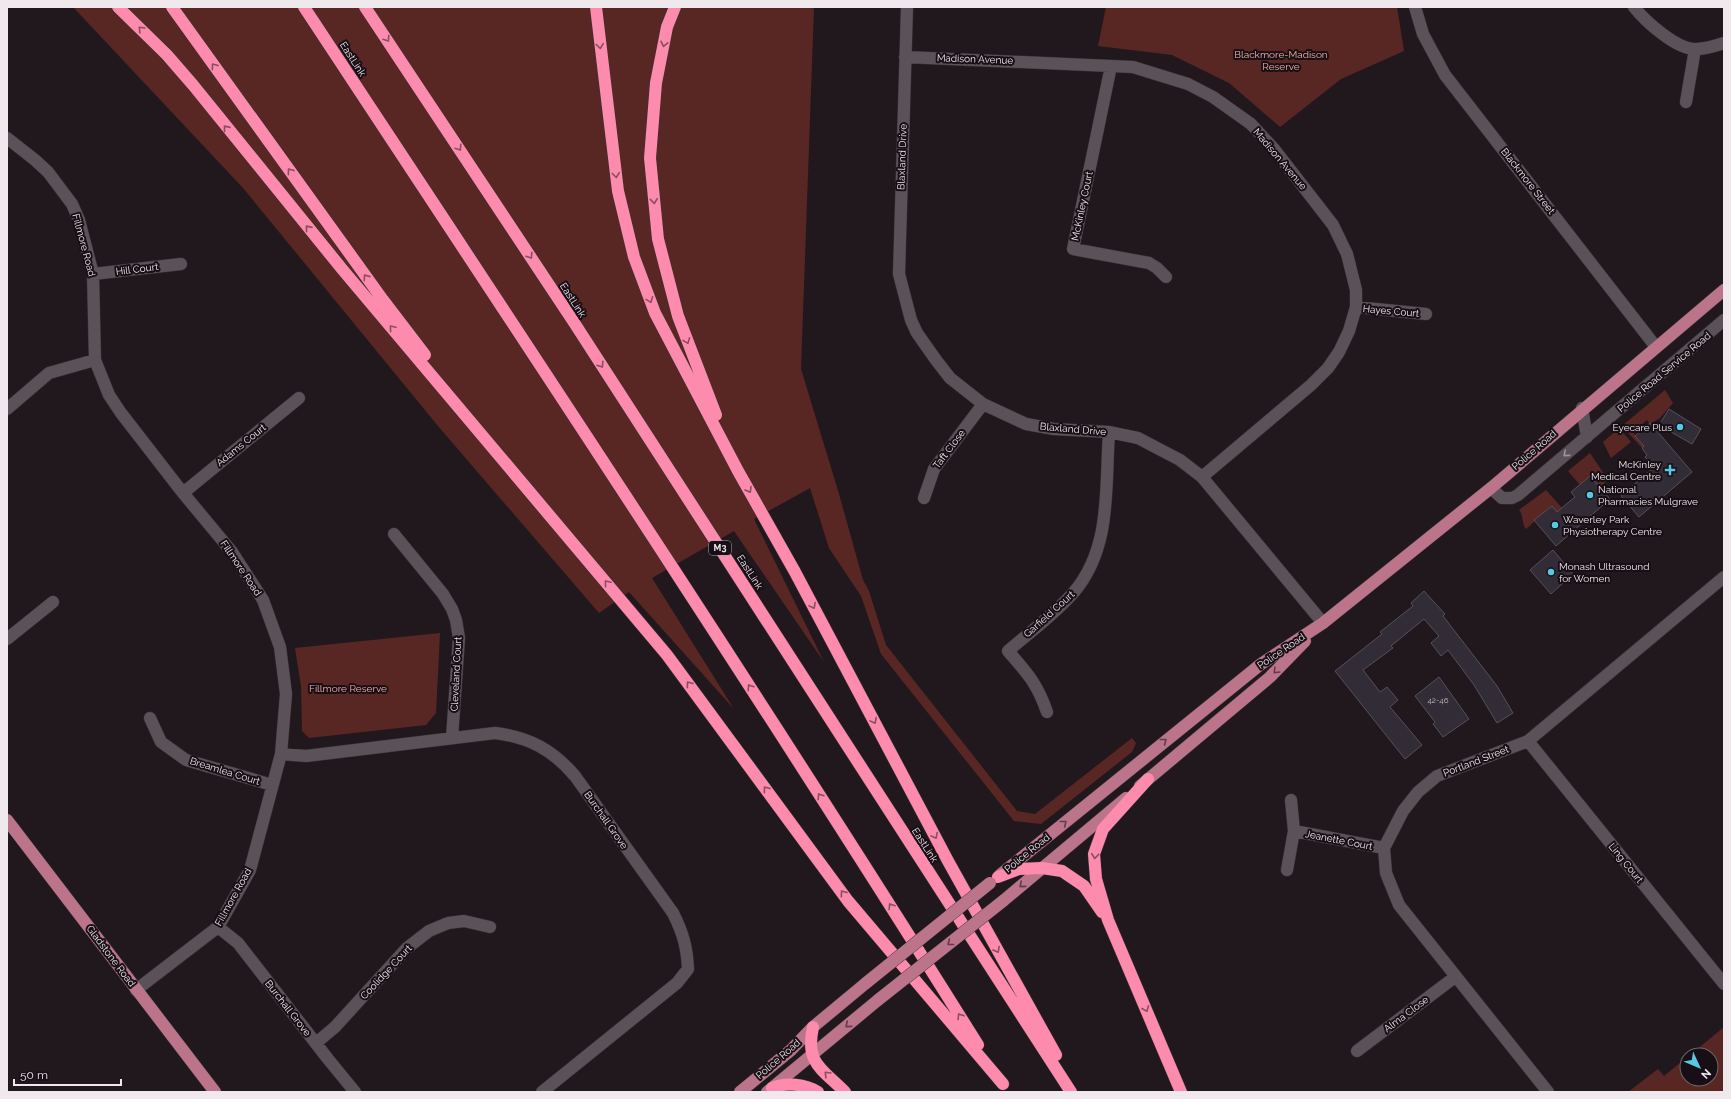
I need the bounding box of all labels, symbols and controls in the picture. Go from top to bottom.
one-way arrow [138,26,146,34]
one-way arrow [382,35,389,42]
street label: EastLink [338,40,369,79]
one-way arrow [660,41,668,48]
one-way arrow [595,43,604,49]
park label: Blackmore-Madison Reserve [1234,49,1328,72]
street label: Madison Avenue [937,52,1014,66]
one-way arrow [211,63,219,70]
street label: Blaxland Drive [895,123,909,190]
one-way arrow [224,125,231,132]
street label: Madison Avenue [1251,126,1309,192]
one-way arrow [454,144,462,151]
street label: Blackmore Street [1499,146,1557,217]
one-way arrow [288,169,295,176]
street label: McKinley Court [1069,170,1095,242]
one-way arrow [611,172,620,178]
one-way arrow [649,198,658,204]
street label: Fillmore Road [70,212,98,278]
one-way arrow [306,226,313,233]
one-way arrow [525,252,533,259]
street label: Hill Court [115,261,160,277]
one-way arrow [363,274,371,281]
street label: EastLink [558,281,589,320]
one-way arrow [646,296,654,303]
street label: Hayes Court [1362,303,1420,319]
one-way arrow [389,326,396,333]
street label: Police Road Service Road [1615,330,1713,414]
one-way arrow [683,337,691,344]
one-way arrow [597,361,604,368]
street label: Adams Court [214,421,268,468]
street label: Blaxland Drive [1039,421,1107,437]
place label: Eyecare Plus [1613,422,1672,433]
marker: Eyecare Plus [1675,422,1685,432]
street label: Taft Close [931,427,967,471]
street label: Police Road [1510,428,1558,472]
one-way arrow [1563,450,1571,457]
place label: McKinley Medical Centre [1591,459,1662,482]
marker: McKinley Medical Centre [1664,464,1676,476]
place label: National Pharmacies Mulgrave [1598,484,1698,507]
one-way arrow [744,486,751,493]
marker: National Pharmacies Mulgrave [1585,490,1595,500]
place label: Waverley Park Physiotherapy Centre [1563,514,1662,537]
marker: Waverley Park Physiotherapy Centre [1550,520,1560,530]
street label: Fillmore Road [218,538,264,598]
road number: M3 [709,541,731,555]
street label: EastLink [735,553,766,592]
place label: Monash Ultrasound for Women [1559,561,1649,584]
marker: Monash Ultrasound for Women [1546,567,1556,577]
one-way arrow [604,581,611,588]
street label: Garfield Court [1021,588,1077,640]
one-way arrow [808,602,815,610]
street label: Police Road [1255,631,1307,671]
street label: Cleveland Court [449,636,463,712]
one-way arrow [1273,666,1281,674]
one-way arrow [686,682,693,689]
park label: Fillmore Reserve [309,683,387,694]
one-way arrow [747,684,754,691]
house number: 42-46 [1427,695,1449,705]
one-way arrow [869,717,877,724]
one-way arrow [1160,739,1167,746]
street label: Portland Street [1442,743,1511,779]
street label: Breamlea Court [189,755,262,787]
one-way arrow [764,786,771,793]
street label: Burchall Grove [582,789,630,851]
one-way arrow [818,794,825,801]
one-way arrow [1059,821,1066,828]
street label: EastLink [910,826,941,865]
street label: Jeanette Court [1304,828,1374,852]
street label: Police Road [1002,831,1052,875]
one-way arrow [930,832,938,839]
street label: Ling Court [1607,841,1646,886]
one-way arrow [1091,853,1100,859]
street label: Fillmore Road [213,866,253,928]
one-way arrow [1019,880,1027,887]
one-way arrow [841,891,848,898]
one-way arrow [888,903,895,910]
street label: Gladstone Road [84,923,138,989]
one-way arrow [948,938,955,945]
street label: Coolidge Court [358,942,414,1001]
one-way arrow [992,946,1000,953]
street label: Burchall Grove [263,978,313,1038]
street label: Alma Close [1382,994,1431,1034]
one-way arrow [1142,1006,1150,1013]
one-way arrow [957,1013,964,1020]
one-way arrow [845,1021,853,1028]
street label: Police Road [754,1037,802,1081]
north arrow [1679,1047,1719,1087]
scale bar [14,1061,121,1087]
text: N [1698,1066,1713,1081]
text: 50 m [20,1068,48,1082]
one-way arrow [824,1072,832,1079]

